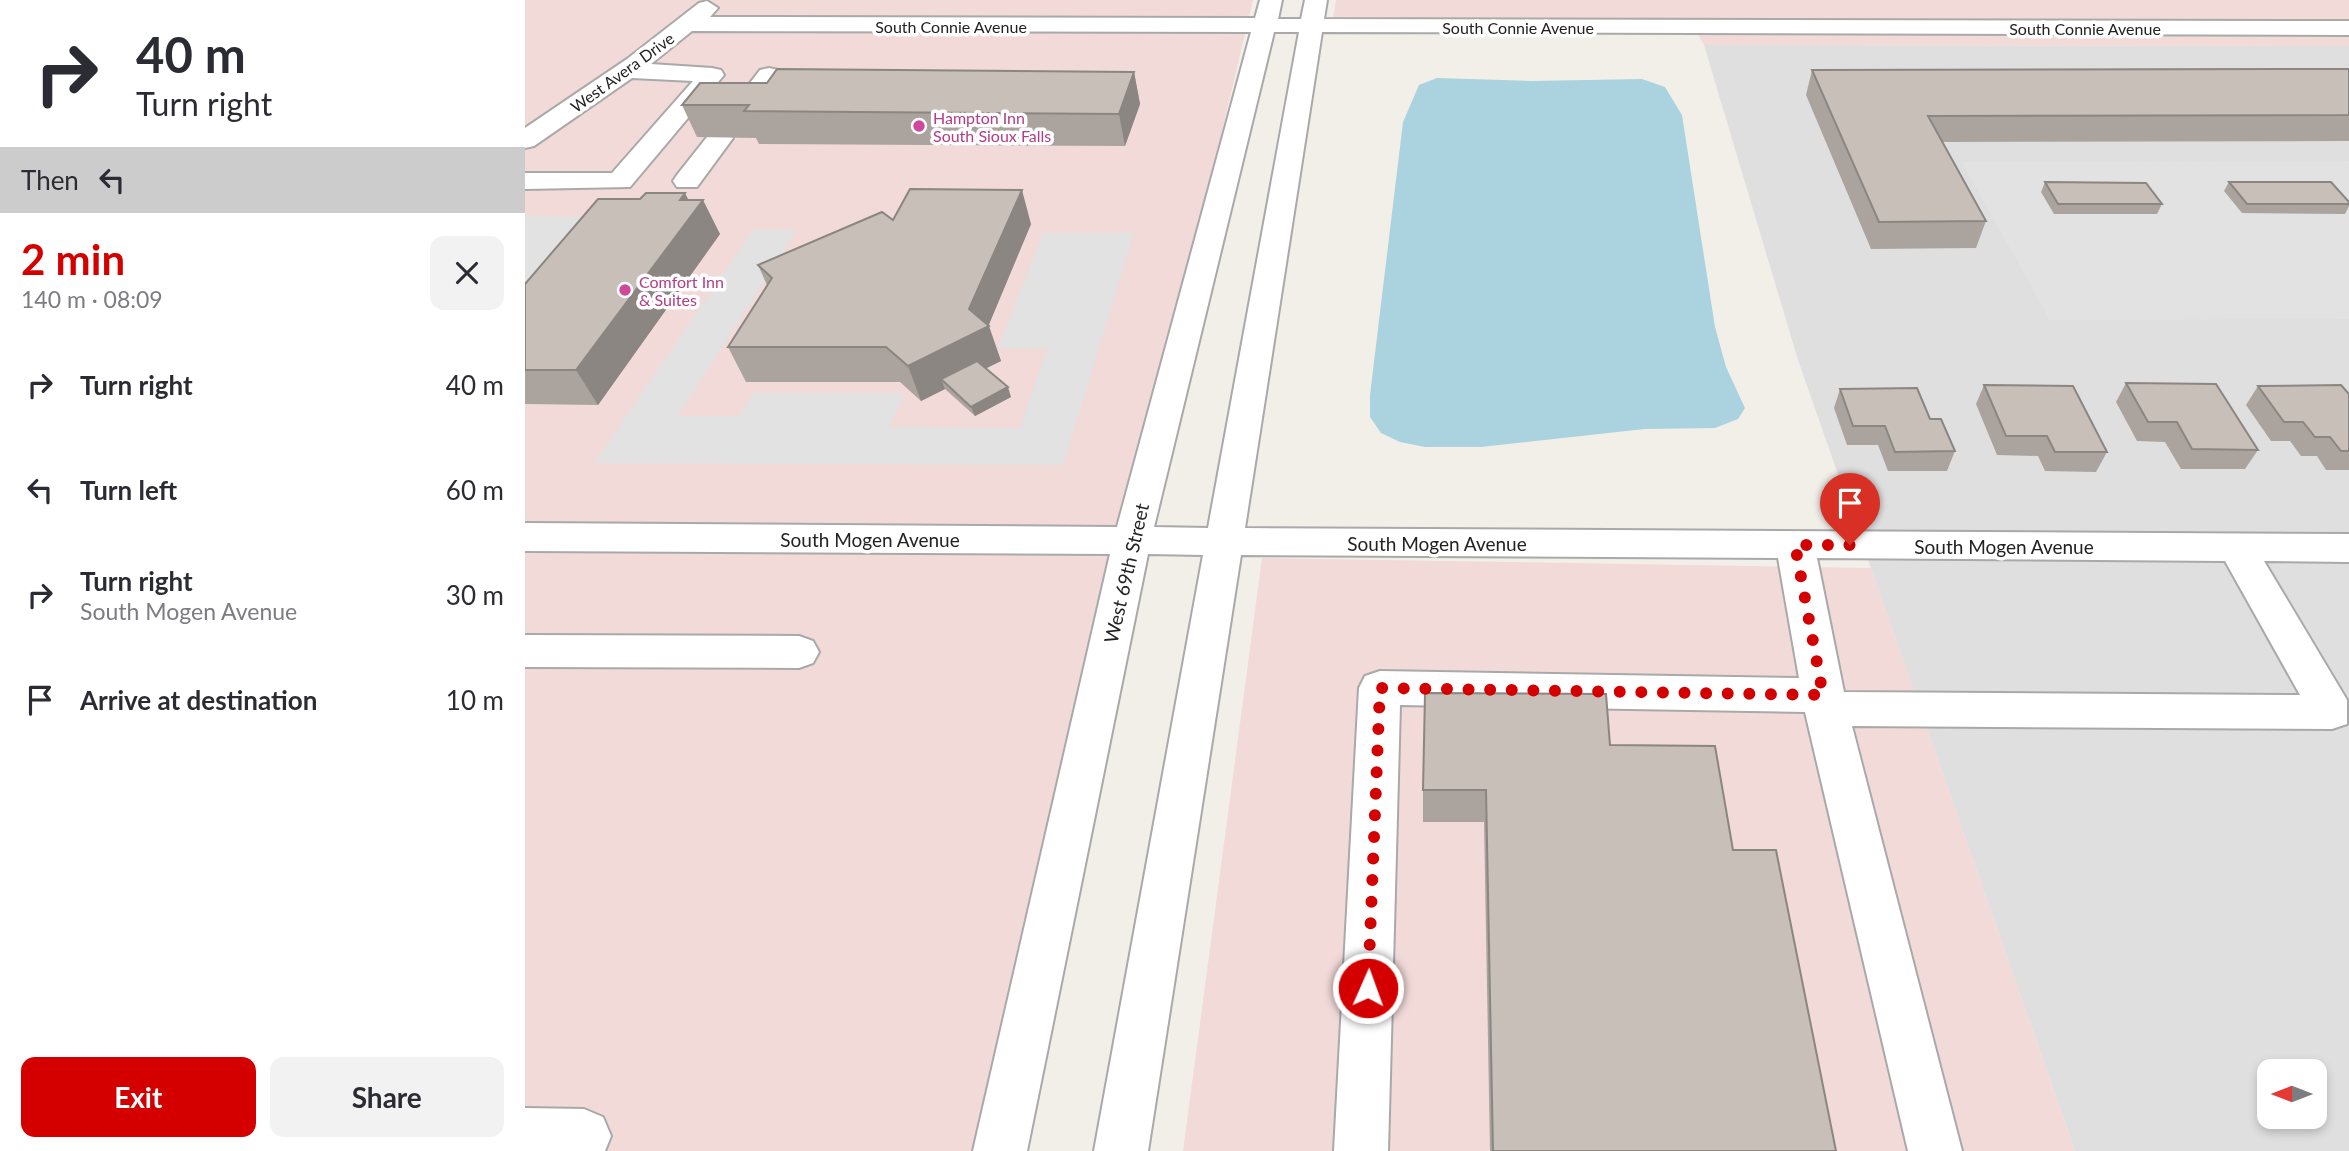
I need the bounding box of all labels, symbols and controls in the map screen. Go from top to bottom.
street label: South Connie Avenue [875,17,1027,36]
street label: South Connie Avenue [1442,18,1594,37]
street label: South Connie Avenue [2009,19,2161,38]
text: 40 m [136,25,246,83]
icon: right [21,28,112,119]
street label: West Avera Drive [567,28,677,116]
text: Turn right [136,84,272,123]
place label: Hampton Inn South Sioux Falls [933,108,1051,145]
marker: Hampton Inn South Sioux Falls [911,118,927,134]
icon: left [93,161,131,199]
text: Then [21,164,79,196]
text: 2 min [21,234,125,284]
button: close [430,236,504,310]
place label: Comfort Inn & Suites [639,272,724,309]
marker: Comfort Inn & Suites [617,282,633,298]
text: 140 m · 08:09 [21,285,163,313]
icon: right [21,366,59,404]
text: Turn right [80,369,193,401]
text: 40 m [446,369,504,401]
icon: left [21,471,59,509]
pin [1820,473,1880,545]
text: Turn left [80,474,177,506]
text: 60 m [446,474,504,506]
icon: arrive [1831,484,1869,522]
street label: West 69th Street [1099,501,1153,645]
street label: South Mogen Avenue [780,528,960,551]
street label: South Mogen Avenue [1347,532,1527,555]
street label: South Mogen Avenue [1914,535,2094,558]
text: Turn right [80,565,193,597]
icon: right [21,576,59,614]
text: 30 m [446,579,504,611]
text: South Mogen Avenue [80,597,297,625]
icon: arrive [21,681,59,719]
text: Arrive at destination [80,684,317,716]
text: 10 m [446,684,504,716]
position arrow [1331,951,1405,1025]
button: Exit [21,1057,256,1137]
button: Share [270,1057,504,1137]
north arrow [2257,1059,2327,1129]
map controls [2257,1059,2327,1129]

